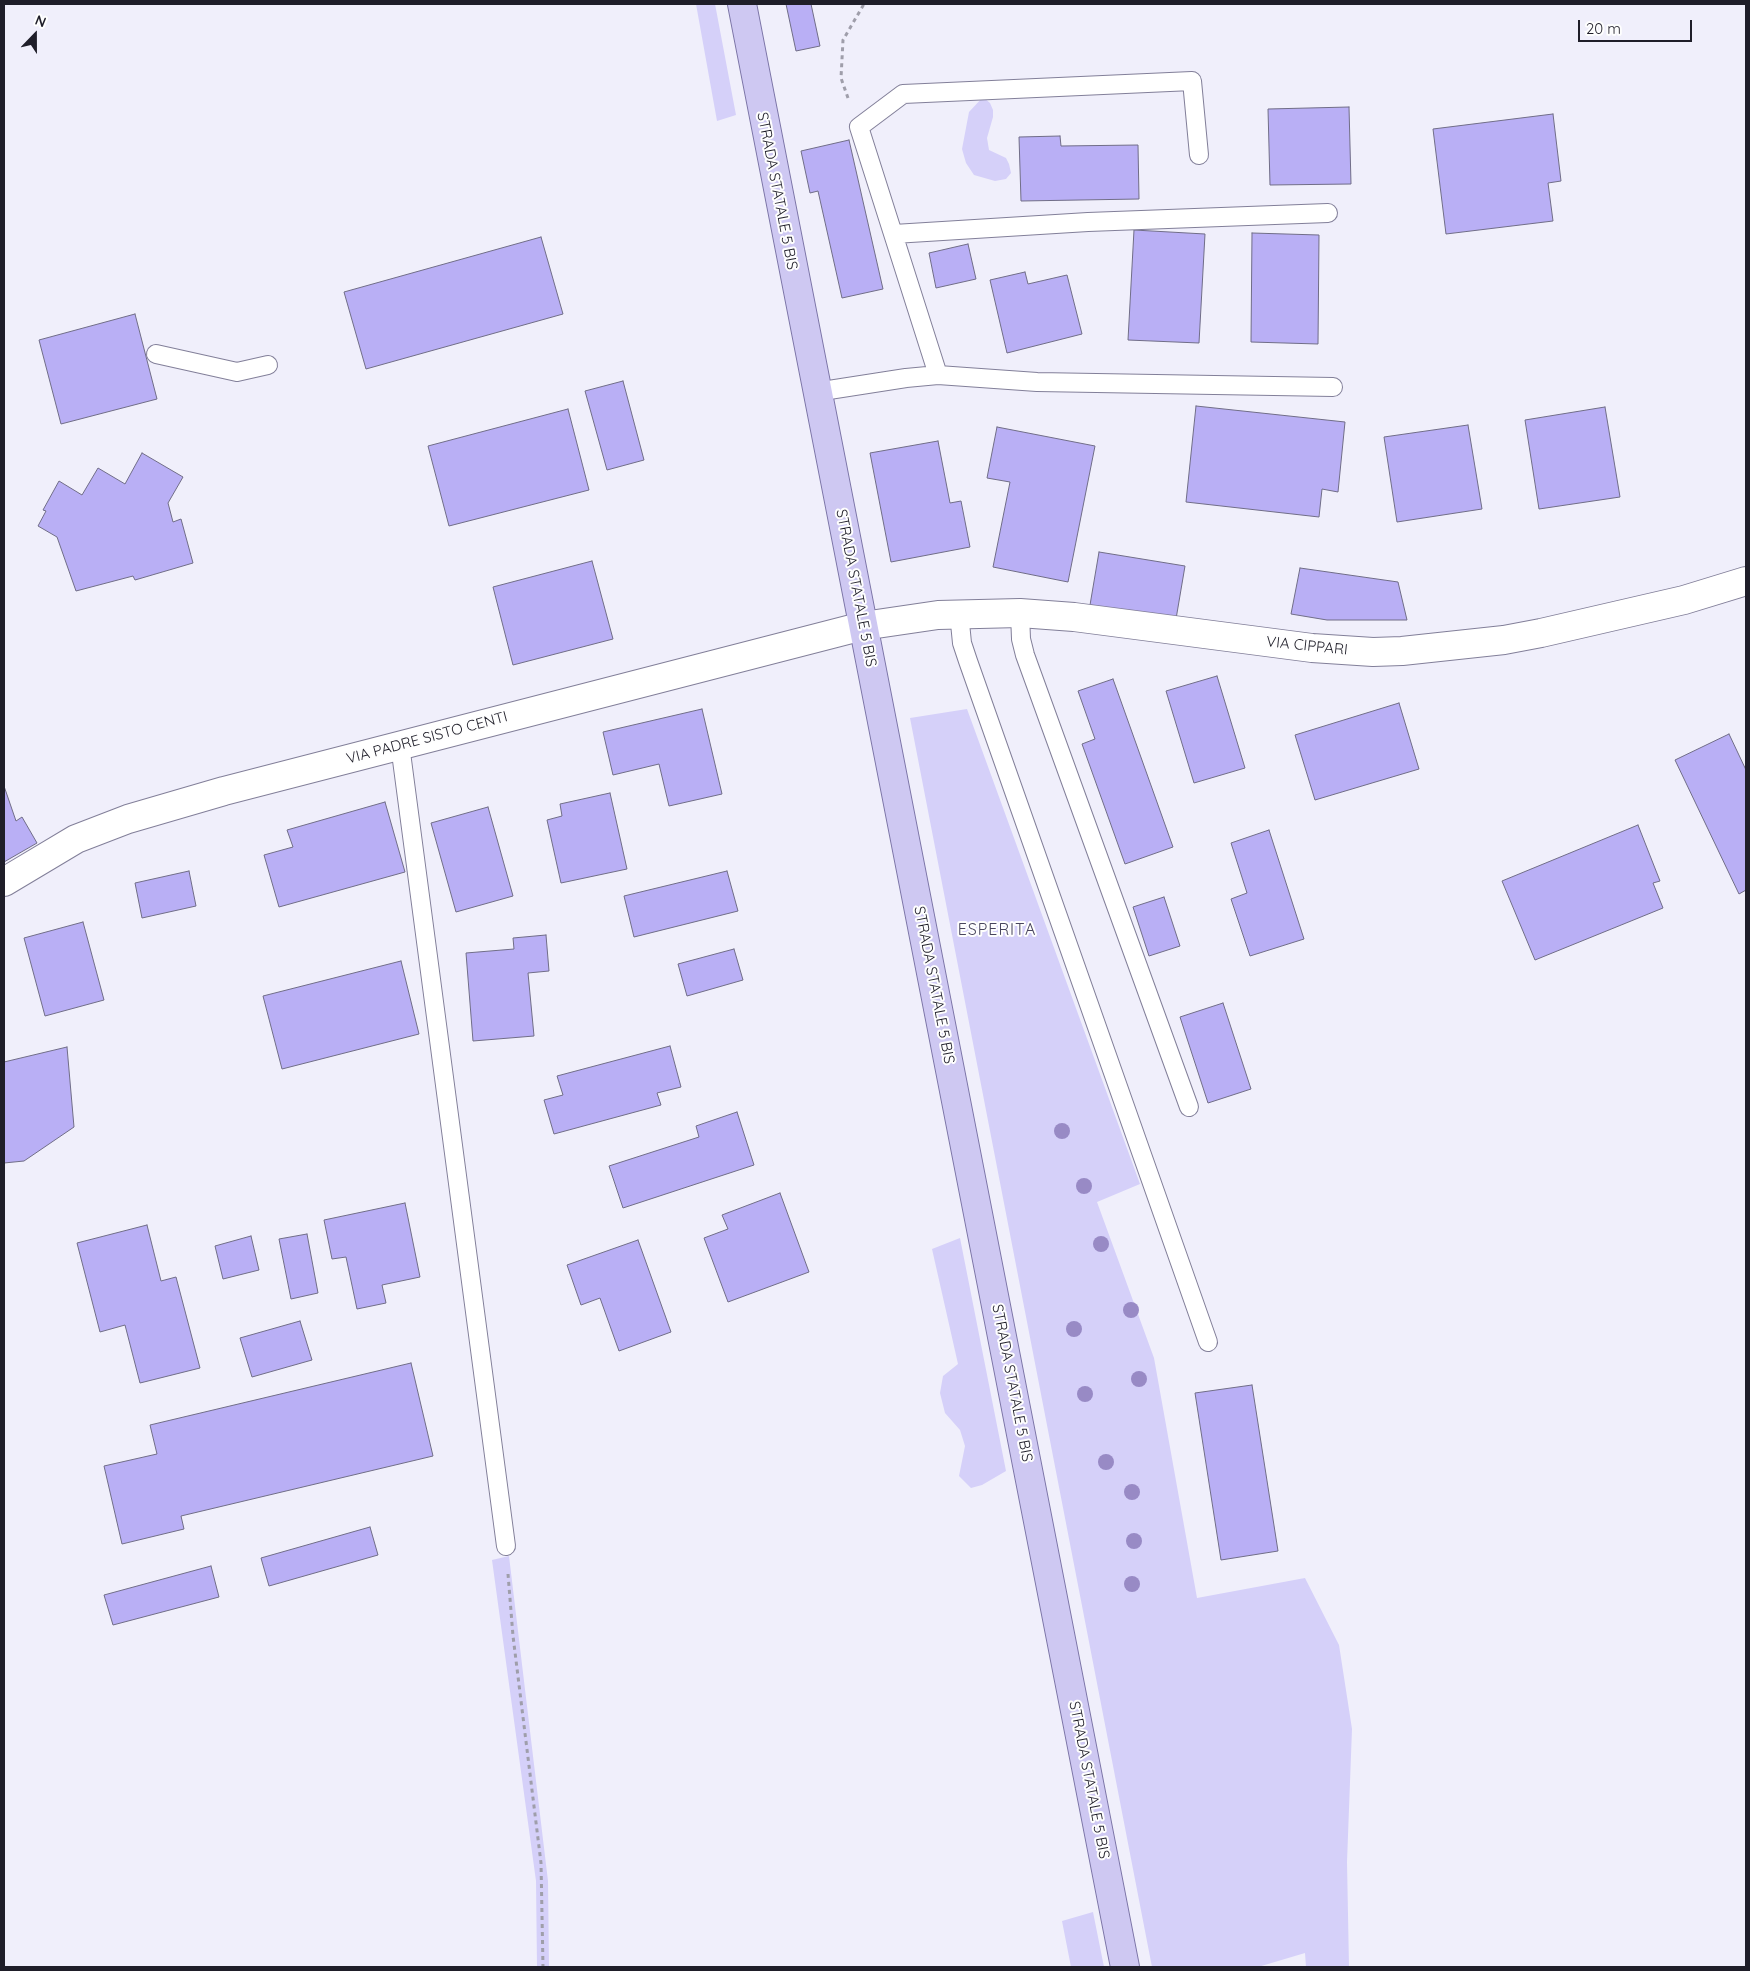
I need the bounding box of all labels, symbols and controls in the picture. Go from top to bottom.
north arrow [10,10,60,60]
scale bar [1580,10,1694,42]
text: N [32,11,49,31]
text: 20 m [1586,19,1621,38]
street label: STRADA STATALE 5 BIS [753,111,801,271]
street label: STRADA STATALE 5 BIS [832,508,880,668]
street label: VIA CIPPARI [1265,633,1349,659]
street label: VIA PADRE SISTO CENTI [344,708,510,768]
street label: STRADA STATALE 5 BIS [910,905,958,1065]
district label: ESPERITA [957,920,1037,940]
street label: STRADA STATALE 5 BIS [988,1303,1036,1463]
street label: STRADA STATALE 5 BIS [1065,1700,1113,1860]

